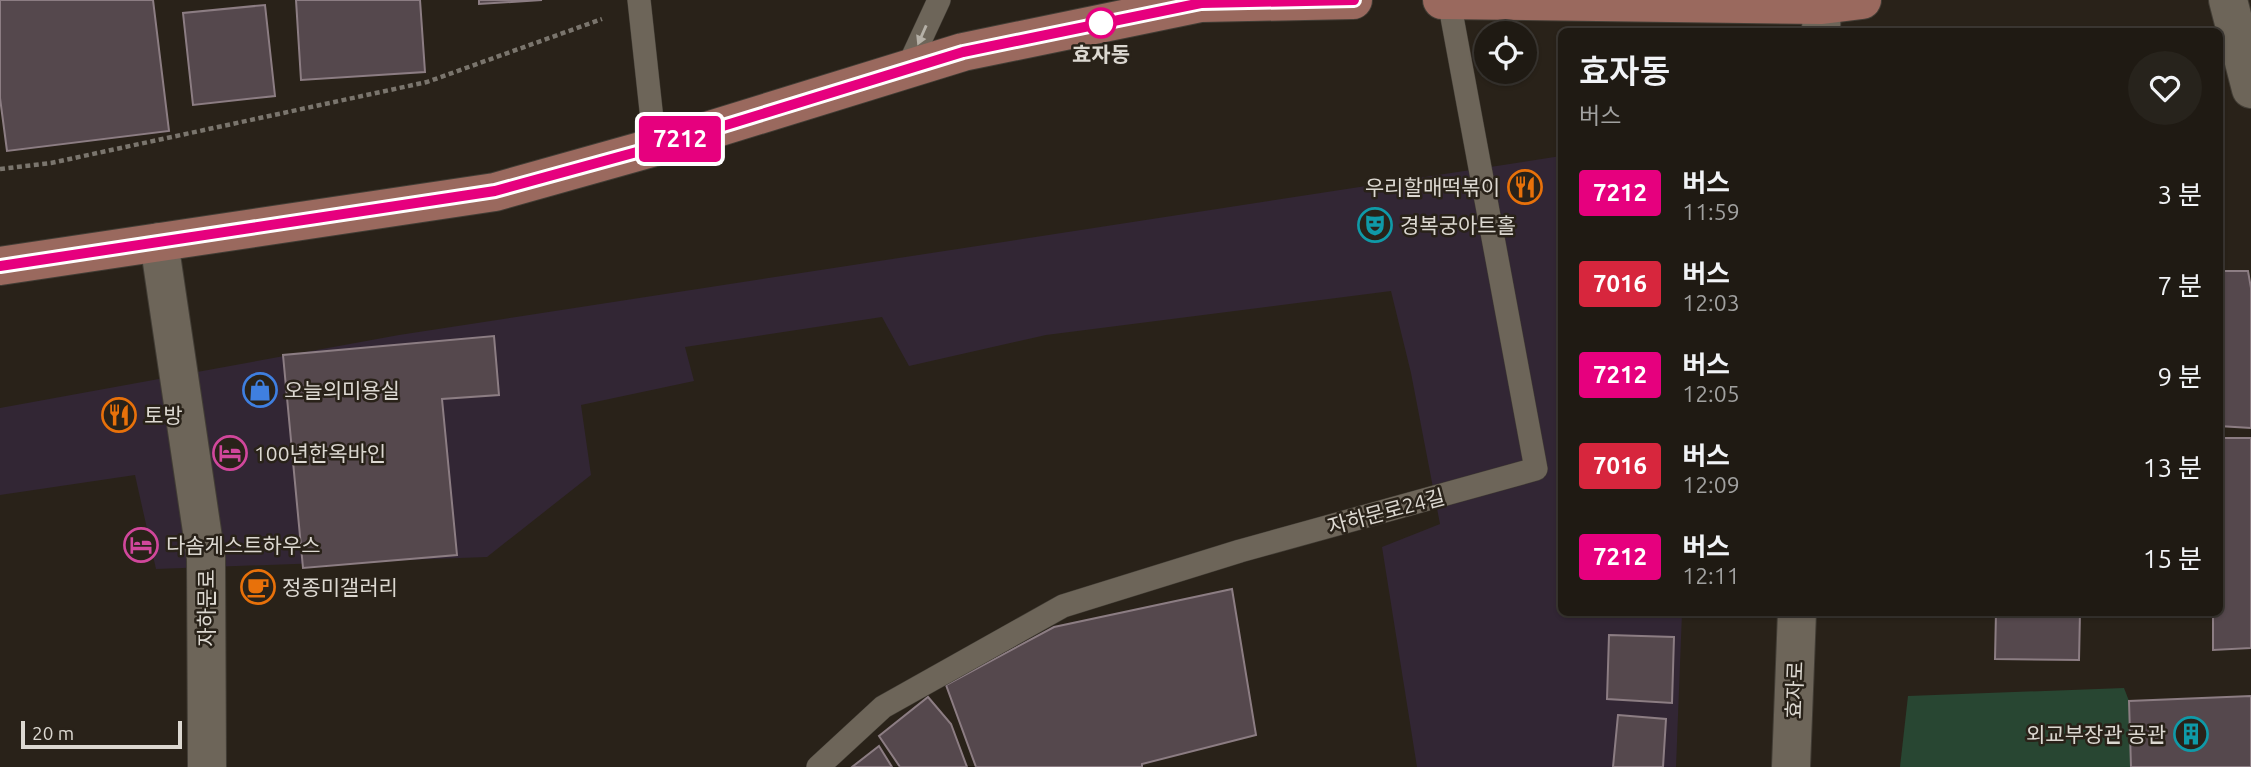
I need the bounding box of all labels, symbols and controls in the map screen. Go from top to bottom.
marker: 효자동 [1086,8,1116,38]
map controls [1474,21,1537,84]
button: locate [1474,21,1537,84]
one-way arrow [916,24,927,45]
place label: 효자동 [1072,42,1130,66]
button: heart [2128,51,2202,125]
text: 효자동 [1579,52,1670,89]
text: 버스 [1579,103,1621,128]
line badge: 7212 [631,116,729,162]
text: 7212 [653,125,707,152]
restaurant icon: 우리할매떡볶이 [1506,168,1544,206]
text: 버스 [1682,168,1730,197]
place label: 우리할매떡볶이 [1365,175,1500,199]
text: 7212 [1593,179,1647,206]
text: 3 분 [2157,180,2202,209]
text: 11:59 [1682,199,1740,224]
theatre icon: 경복궁아트홀 [1356,206,1394,244]
place label: 경복궁아트홀 [1400,213,1516,237]
text: 버스 [1682,259,1730,288]
text: 7016 [1593,270,1647,297]
text: 7 분 [2157,271,2202,300]
text: 12:03 [1682,290,1740,315]
text: 버스 [1682,350,1730,379]
text: 7212 [1593,361,1647,388]
text: 9 분 [2157,362,2202,391]
shop icon: 오늘의미용실 [241,371,279,409]
place label: 오늘의미용실 [284,378,400,402]
text: 12:05 [1682,381,1740,406]
restaurant icon: 토방 [100,396,138,434]
place label: 토방 [144,403,183,427]
hotel icon: 100년한옥바인 [211,434,249,472]
place label: 100년한옥바인 [254,441,386,465]
text: 버스 [1682,441,1730,470]
text: 7016 [1593,452,1647,479]
text: 13 분 [2143,453,2202,482]
text: 12:09 [1682,472,1740,497]
street label: 자하문로24길 [1325,484,1447,538]
hotel icon: 다솜게스트하우스 [122,526,160,564]
text: 버스 [1682,532,1730,561]
place label: 다솜게스트하우스 [166,533,321,557]
text: 7212 [1593,543,1647,570]
text: 15 분 [2143,544,2202,573]
text: 12:11 [1682,563,1740,588]
cafe icon: 정종미갤러리 [239,568,277,606]
street label: 자하문로 [194,569,218,647]
place label: 정종미갤러리 [282,575,398,599]
street label: 효자로 [1781,661,1807,719]
building icon: 외교부장관 공관 [2172,715,2210,753]
scale bar [21,718,182,750]
text: 20 m [32,722,74,744]
place label: 외교부장관 공관 [2026,722,2166,746]

